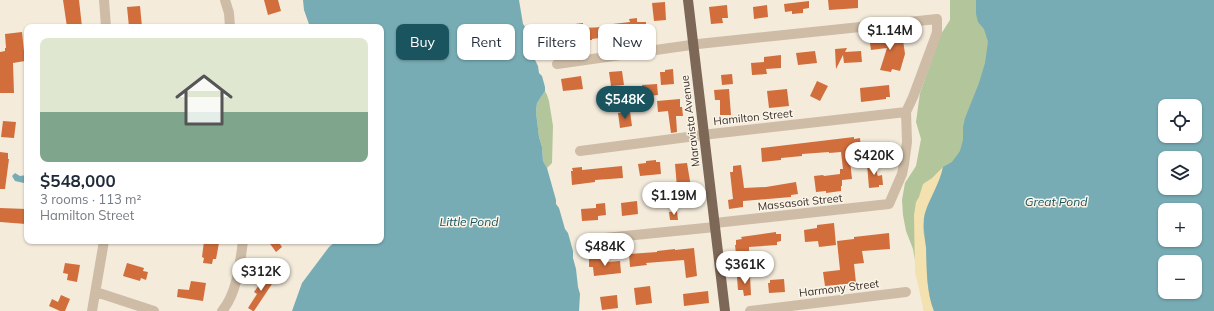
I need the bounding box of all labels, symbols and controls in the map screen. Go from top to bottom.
pin: $1.14M [857,17,923,51]
text: $1.14M [867,22,913,38]
chip: Buy [396,24,449,60]
chip: Rent [457,24,515,60]
chip: Filters [523,24,590,60]
chip: New [598,24,656,60]
icon: home [168,64,240,136]
street label: Maravista Avenue [677,74,703,168]
pin: $548K [597,86,653,120]
text: $548K [605,91,645,107]
map controls [1158,99,1202,299]
button: locate [1158,99,1202,143]
street label: Hamilton Street [713,106,794,128]
pin: $420K [846,142,902,176]
text: $420K [854,147,894,163]
button: layers [1158,151,1202,195]
text: $548,000 [40,170,116,191]
pin: $1.19M [641,182,707,216]
text: $1.19M [651,187,697,203]
text: 3 rooms · 113 m² [40,191,141,207]
street label: Massasoit Street [757,191,843,213]
water label: Great Pond [1025,194,1088,209]
button: + [1158,203,1202,247]
text: Hamilton Street [40,207,134,223]
water label: Little Pond [440,214,499,229]
pin: $484K [577,233,633,267]
text: $484K [585,238,625,254]
pin: $361K [717,251,773,285]
button: − [1158,255,1202,299]
text: $361K [725,256,765,272]
pin: $312K [233,258,289,292]
text: $312K [241,263,281,279]
street label: Harmony Street [798,276,880,300]

